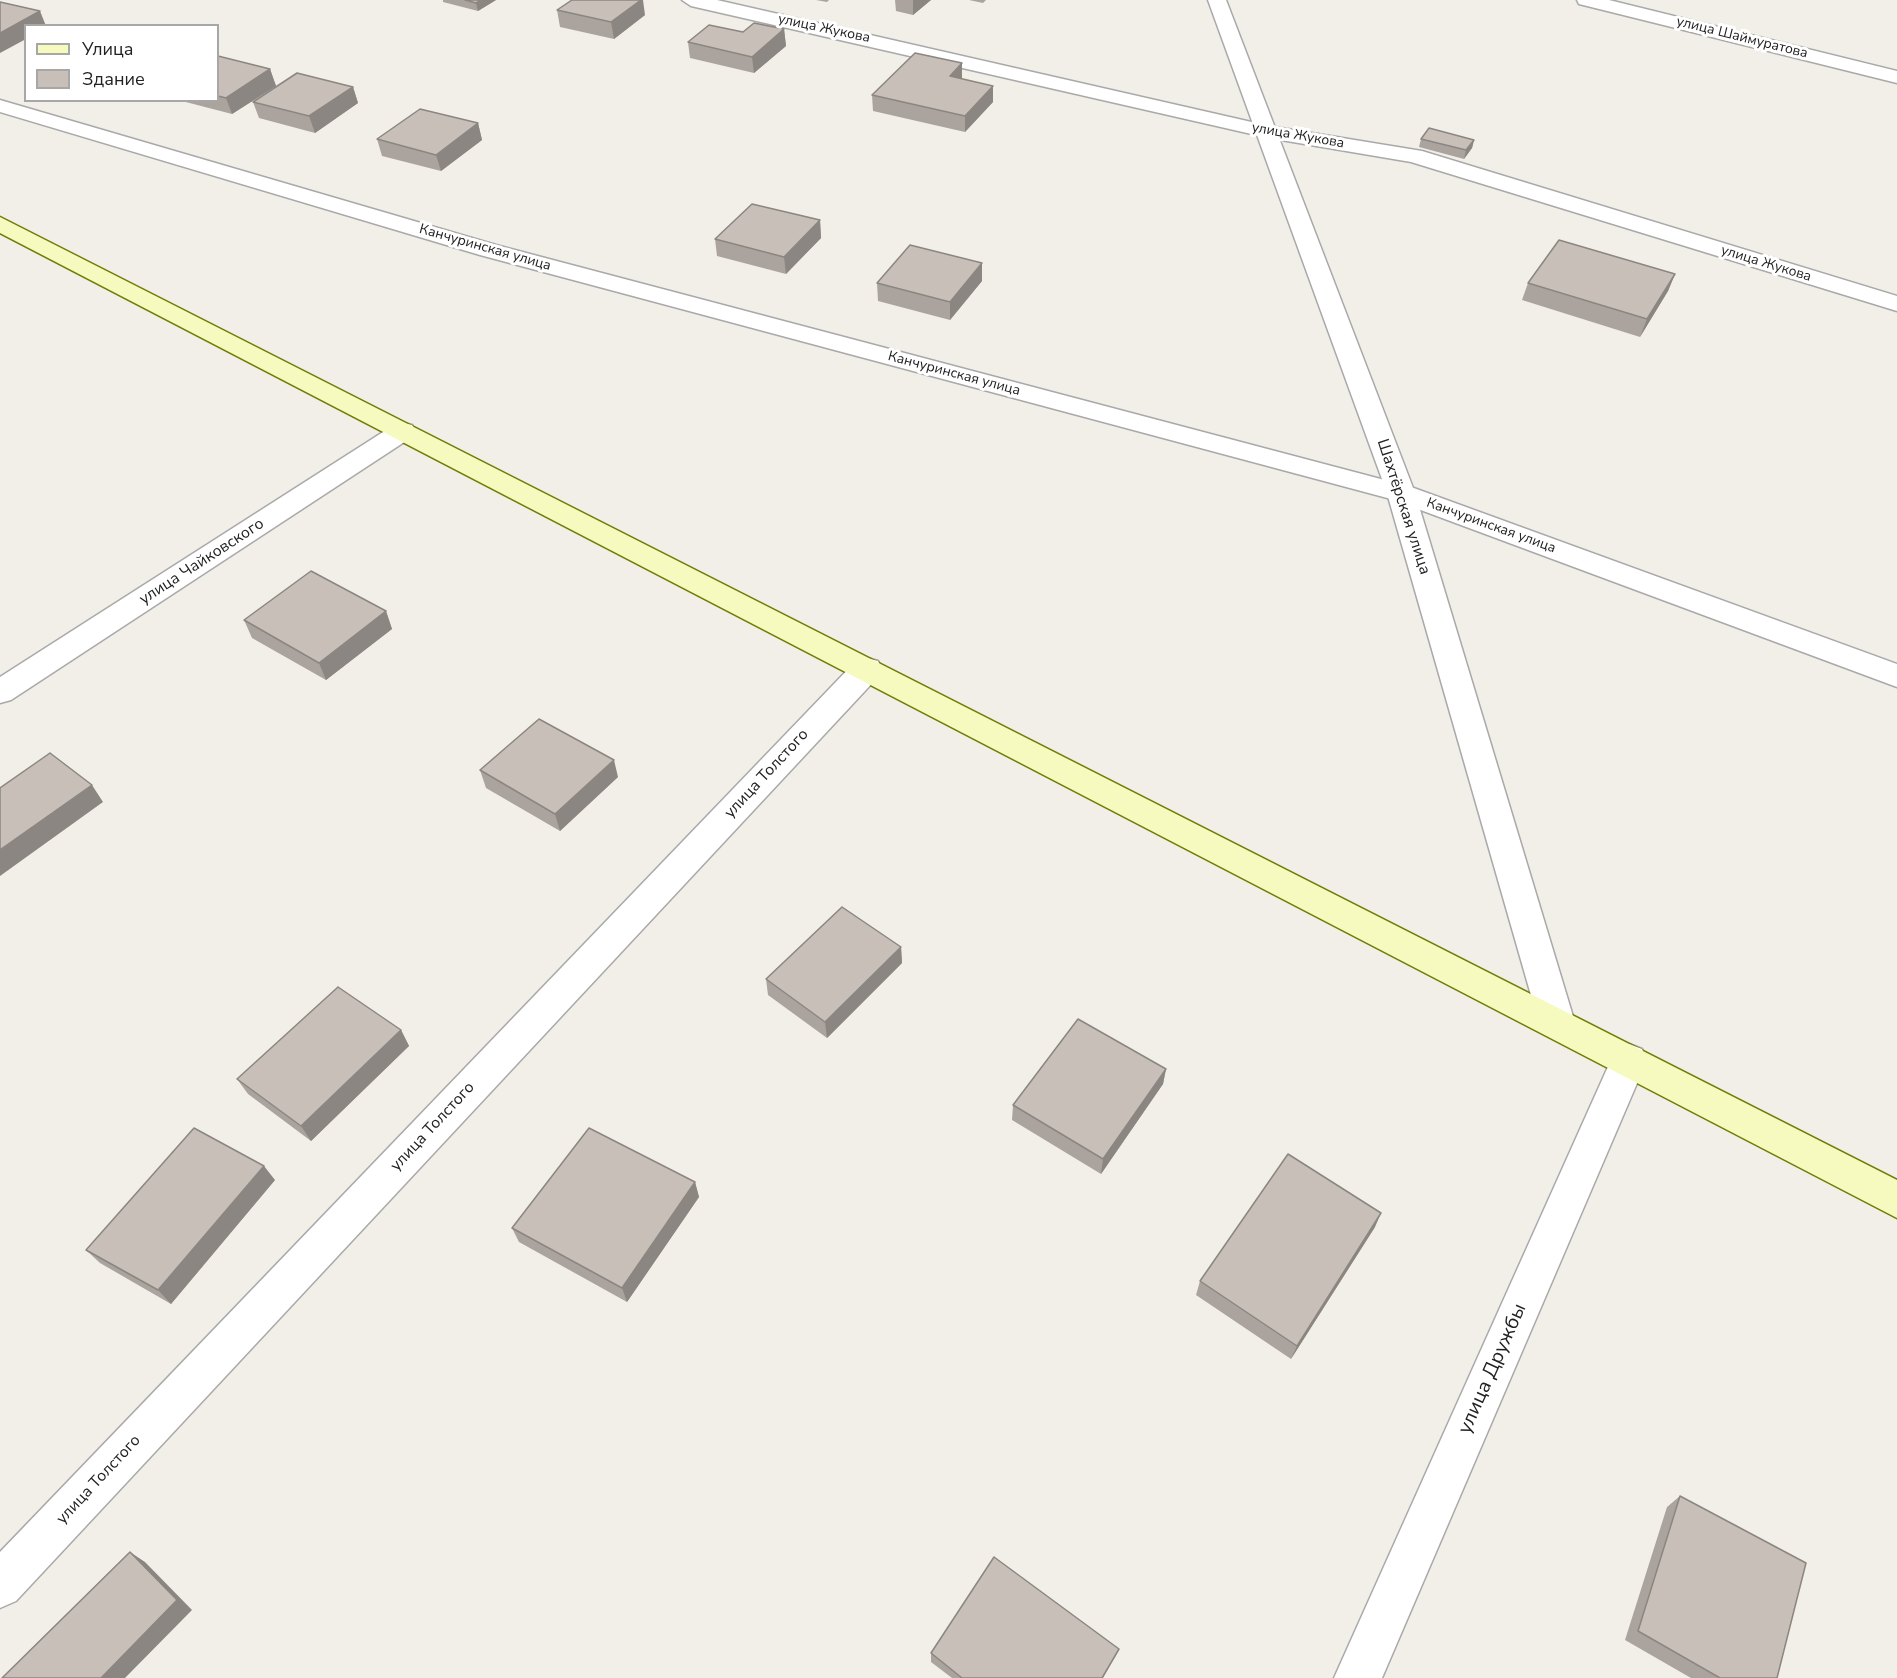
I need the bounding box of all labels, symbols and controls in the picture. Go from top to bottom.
street label: улица Жукова [776,11,872,47]
street label: улица Шаймуратова [1675,14,1809,62]
legend [24,24,219,102]
text: Улица [82,37,133,61]
text: Здание [82,67,145,91]
street label: улица Жукова [1250,120,1346,152]
street label: Канчуринская улица [417,221,553,275]
street label: улица Жукова [1719,242,1813,286]
street label: Канчуринская улица [886,348,1022,400]
street label: Шахтёрская улица [1372,437,1434,577]
street label: Канчуринская улица [1424,495,1558,557]
street label: улица Чайковского [136,515,268,609]
street label: улица Толстого [721,725,813,823]
street label: улица Толстого [387,1078,479,1176]
street label: улица Дружбы [1454,1300,1532,1438]
street label: улица Толстого [53,1431,145,1529]

